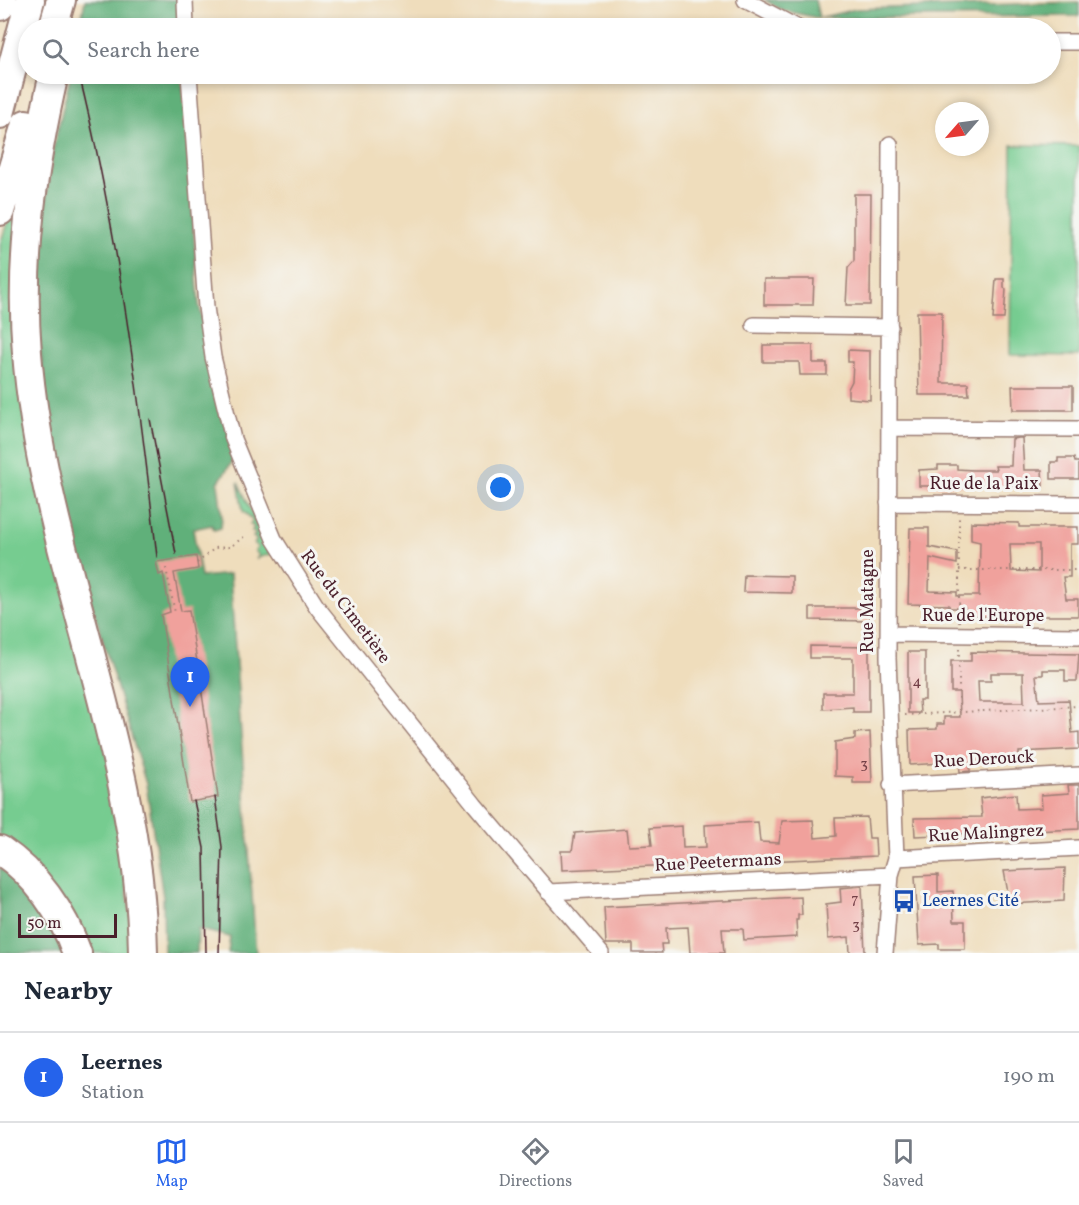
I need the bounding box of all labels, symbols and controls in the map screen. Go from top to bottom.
search box [18,18,1061,84]
icon: search [39,35,72,68]
text: Search here [87,36,200,67]
north arrow [935,102,989,156]
street label: Rue de la Paix [929,472,1039,497]
your location [486,473,515,502]
street label: Rue du Cimetière [294,545,396,669]
street label: Rue Matagne [856,549,881,653]
street label: Rue de l'Europe [922,604,1044,629]
pin: 1 [170,658,210,707]
house number: 4 [913,672,922,693]
street label: Rue Derouck [933,745,1035,775]
house number: 3 [860,754,868,775]
street label: Rue Malingrez [927,818,1045,850]
street label: Rue Peetermans [654,847,782,879]
bus stop icon: Leernes Cité [891,888,917,914]
house number: 7 [851,889,859,910]
place label: Leernes Cité [922,889,1019,914]
scale bar [18,911,117,938]
text: 50 m [27,913,61,935]
house number: 3 [852,915,860,936]
text: Nearby [24,974,113,1010]
text: Leernes [81,1048,163,1079]
text: 1 [39,1063,48,1091]
text: 190 m [1003,1063,1055,1091]
text: Station [81,1079,144,1107]
tab: Map [155,1135,188,1193]
tab: Directions [499,1135,572,1193]
tab: Saved [883,1135,924,1193]

